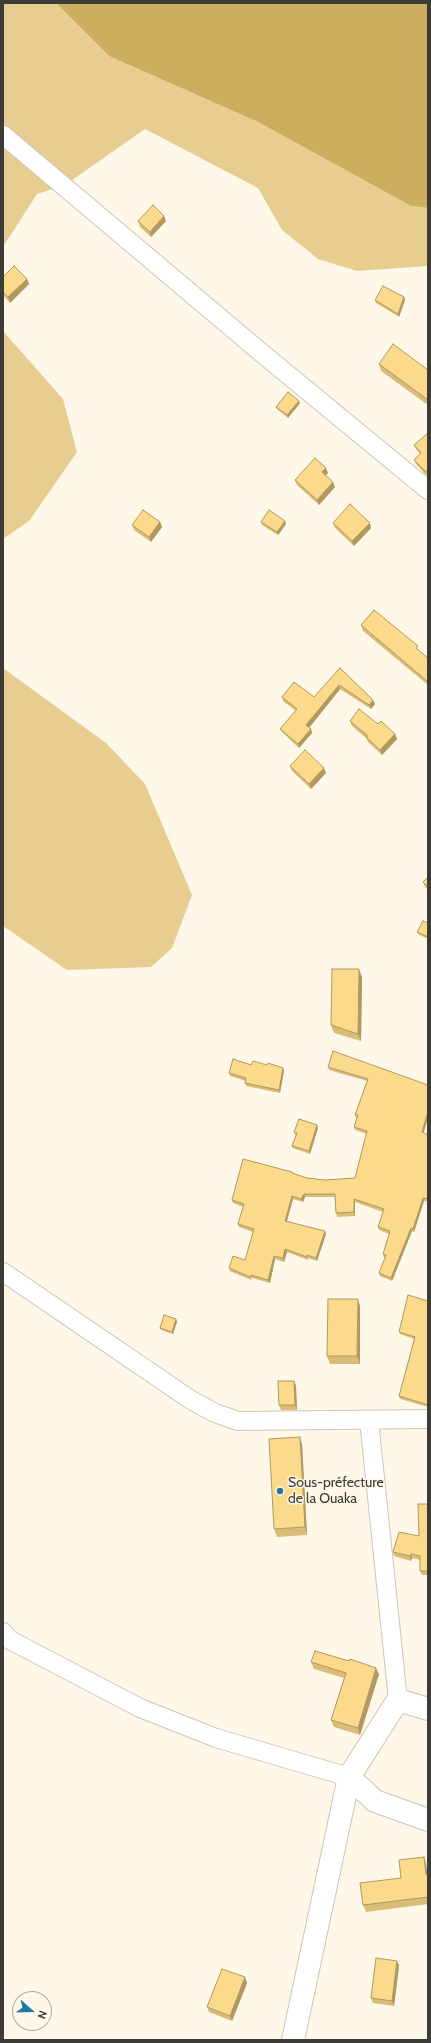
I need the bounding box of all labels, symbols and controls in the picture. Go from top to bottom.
place label: Sous-préfecture de la Ouaka [288,1475,384,1508]
marker: Sous-préfecture de la Ouaka [275,1486,285,1496]
north arrow [12,1991,52,2031]
text: N [34,2009,50,2021]

